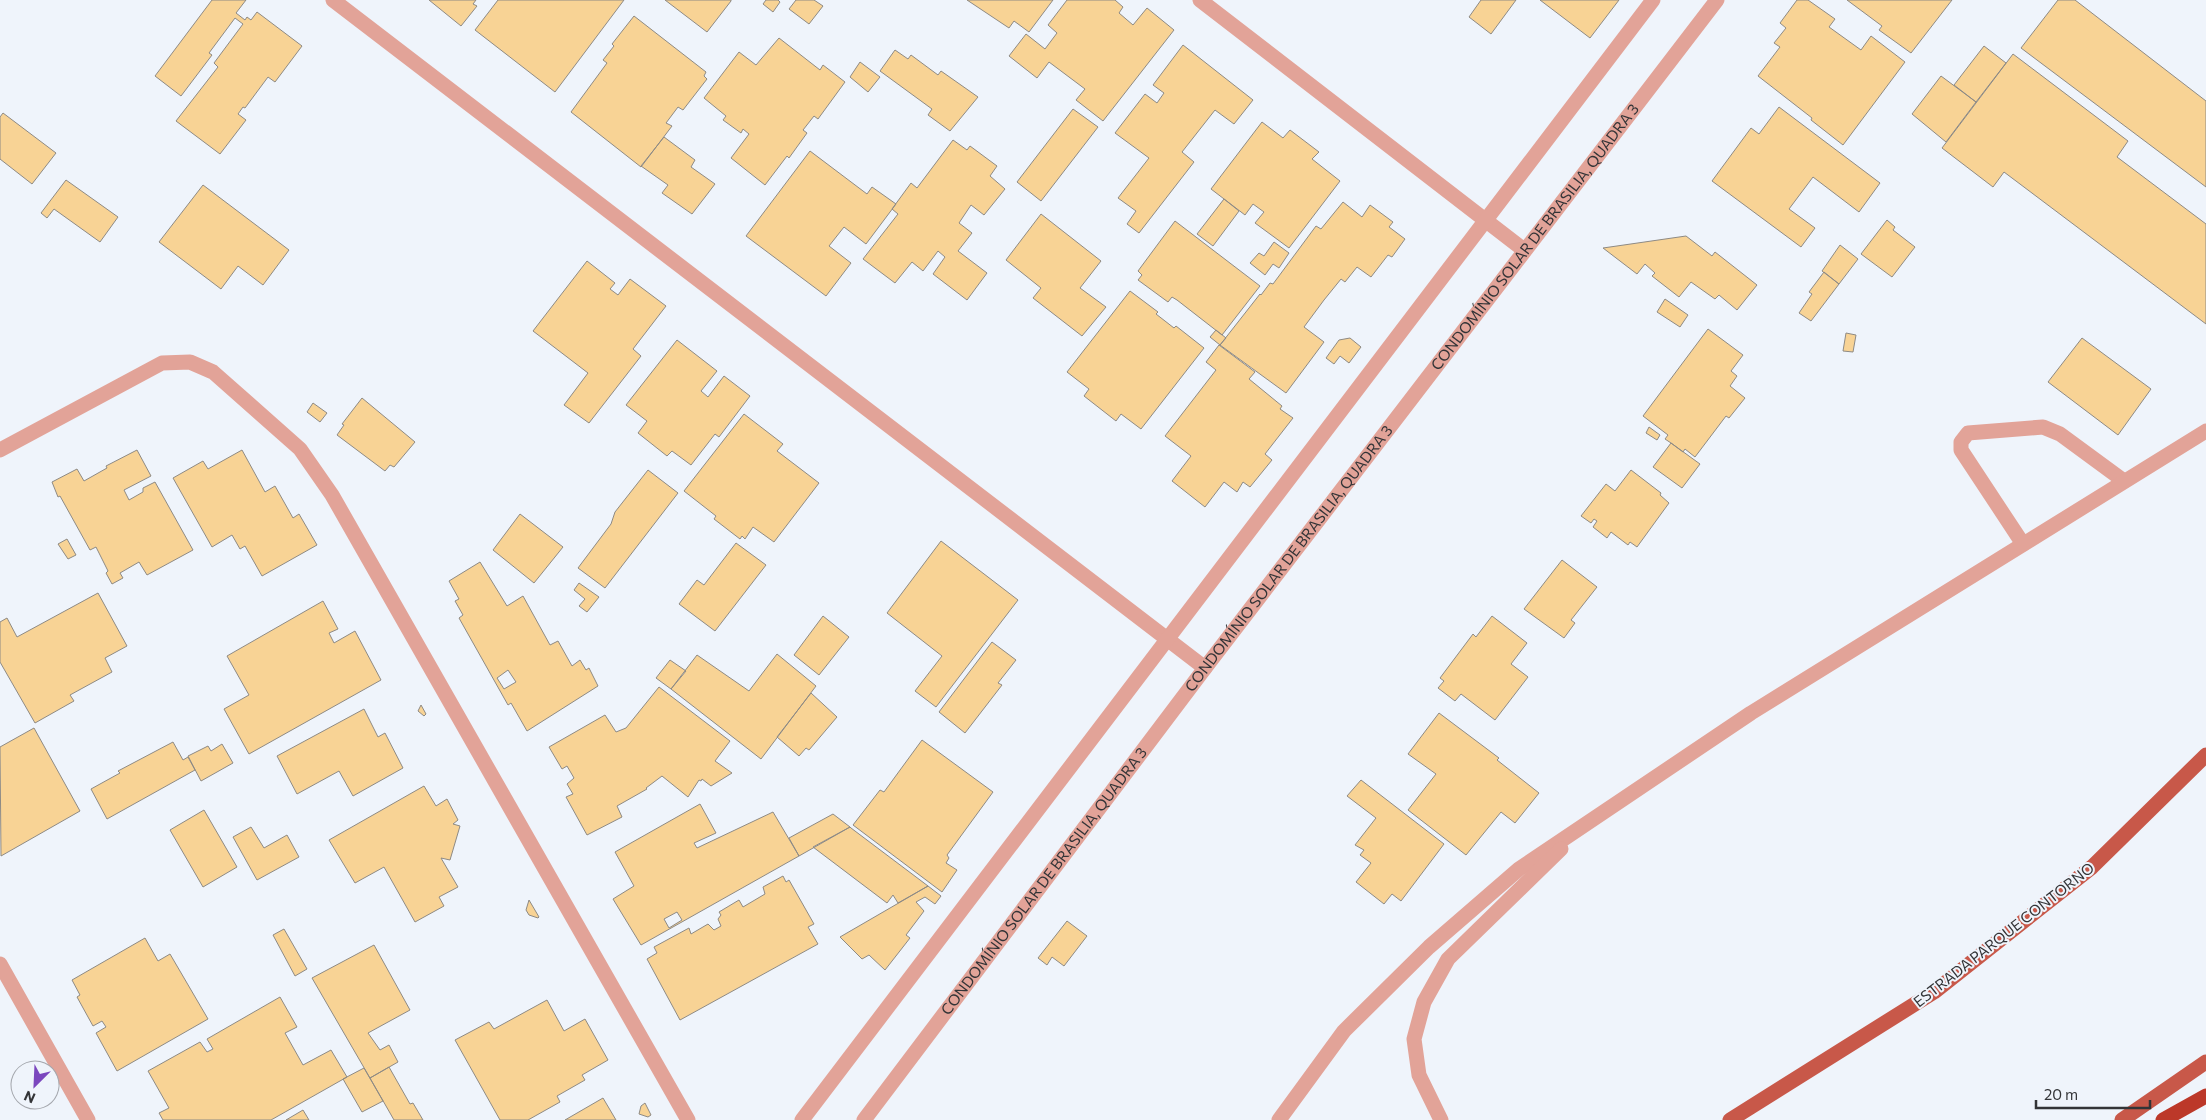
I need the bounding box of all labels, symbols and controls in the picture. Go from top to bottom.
street label: CONDOMÍNIO SOLAR DE BRASILIA, QUADRA 3 [1427,100,1642,373]
street label: CONDOMÍNIO SOLAR DE BRASILIA, QUADRA 3 [1180,421,1396,695]
street label: CONDOMÍNIO SOLAR DE BRASILIA, QUADRA 3 [937,743,1150,1018]
street label: ESTRADA PARQUE CONTORNO [1910,858,2097,1010]
north arrow [10,1060,60,1110]
scale bar [2036,1078,2150,1110]
text: 20 m [2044,1085,2078,1103]
text: N [21,1087,38,1107]

